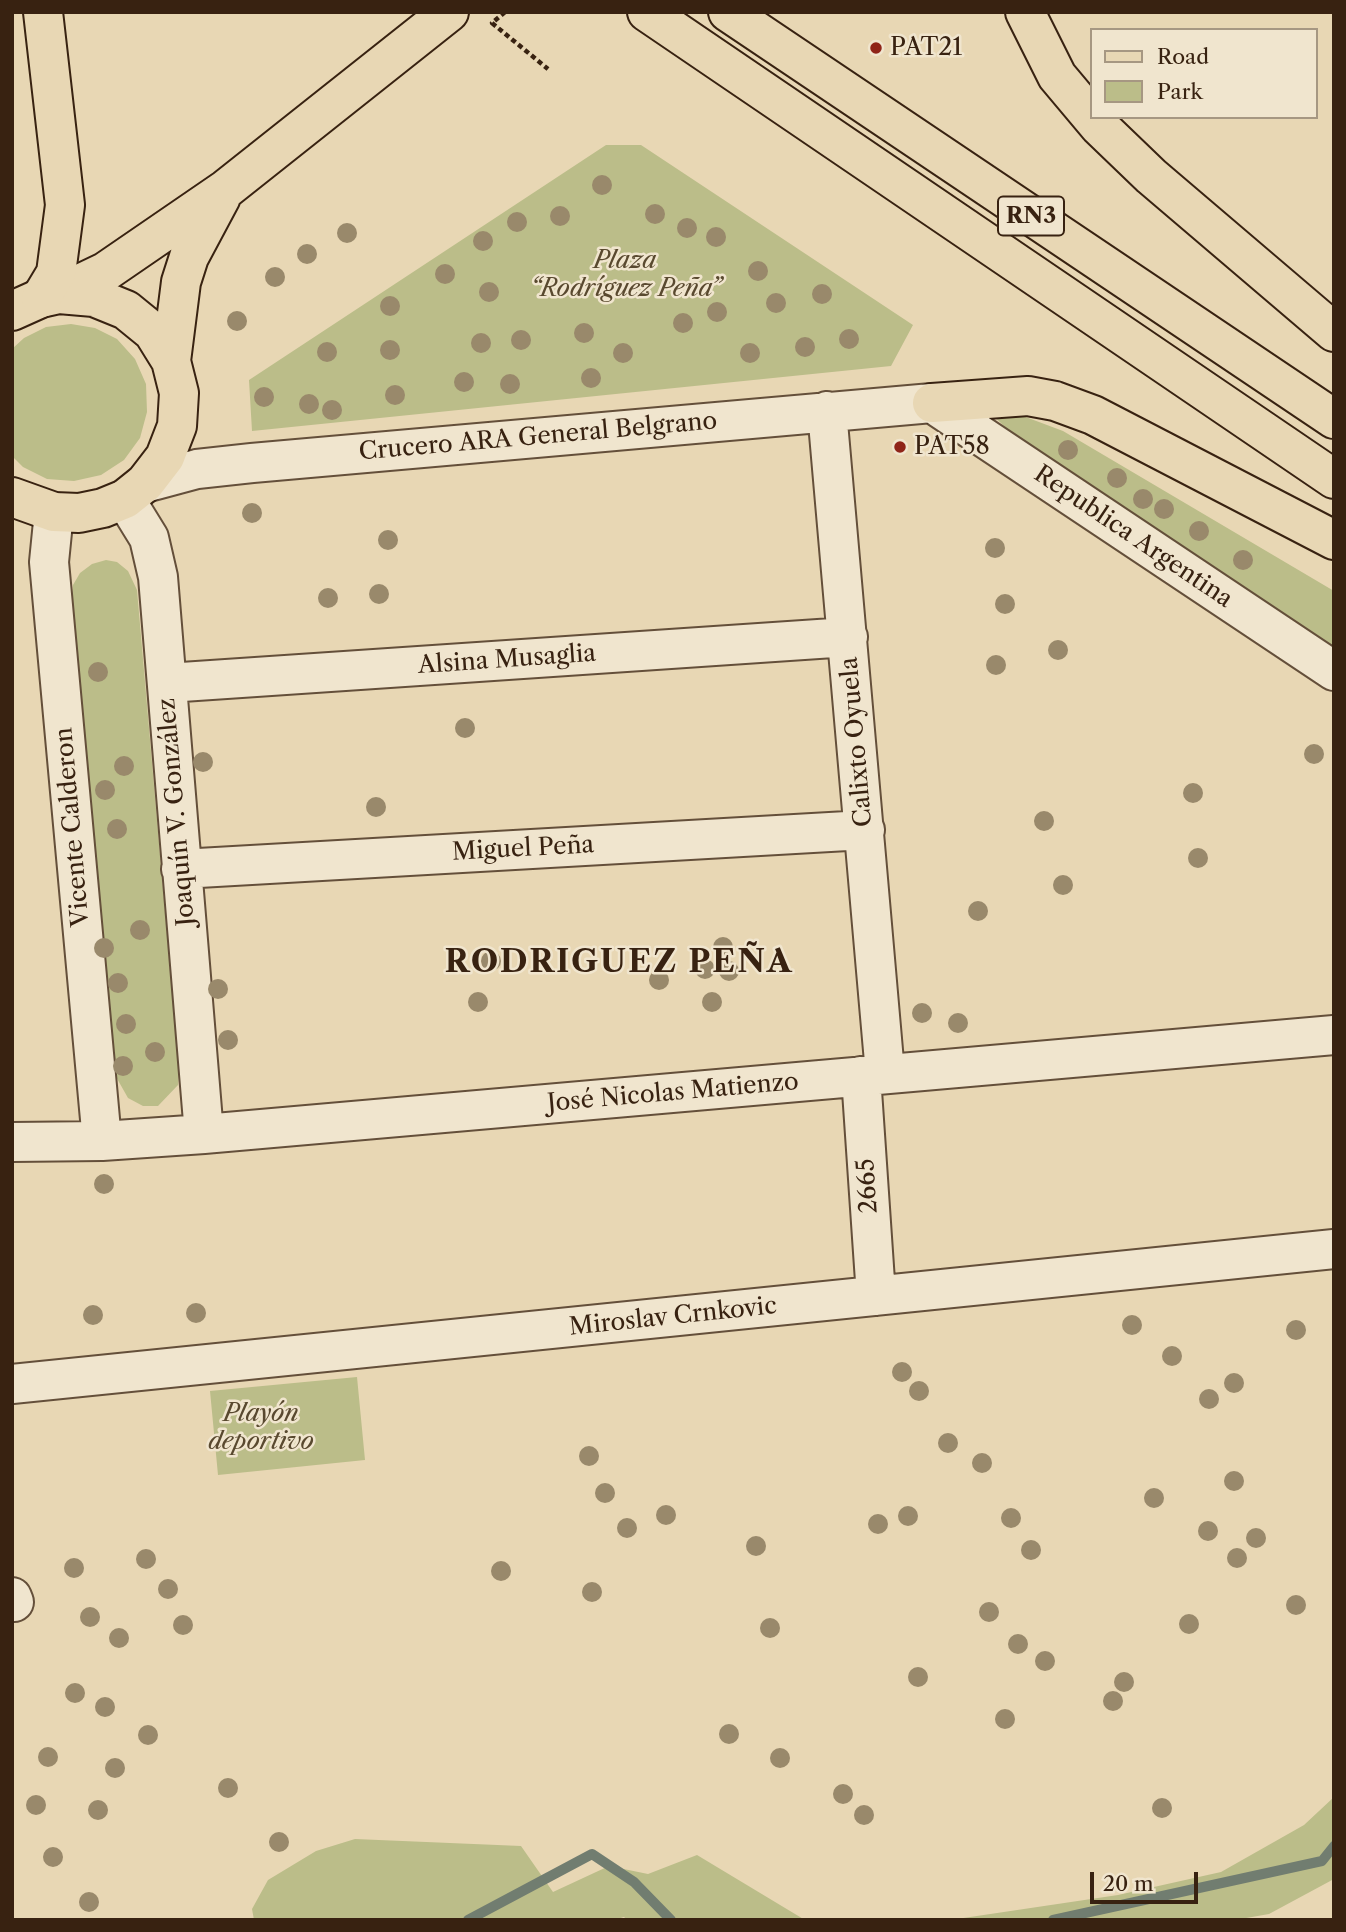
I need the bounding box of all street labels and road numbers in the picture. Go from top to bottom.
road number: RN3 [998,196,1064,236]
street label: Crucero ARA General Belgrano [358,407,718,467]
street label: Republica Argentina [1028,460,1238,614]
street label: Alsina Musaglia [417,639,597,681]
street label: Calixto Oyuela [835,656,879,828]
street label: Joaquín V. González [153,697,201,927]
street label: Vicente Calderon [50,726,96,928]
street label: Miguel Peña [451,831,595,867]
street label: José Nicolas Matienzo [546,1068,800,1118]
street label: 2665 [852,1158,884,1214]
street label: Miroslav Crnkovic [568,1292,778,1342]

